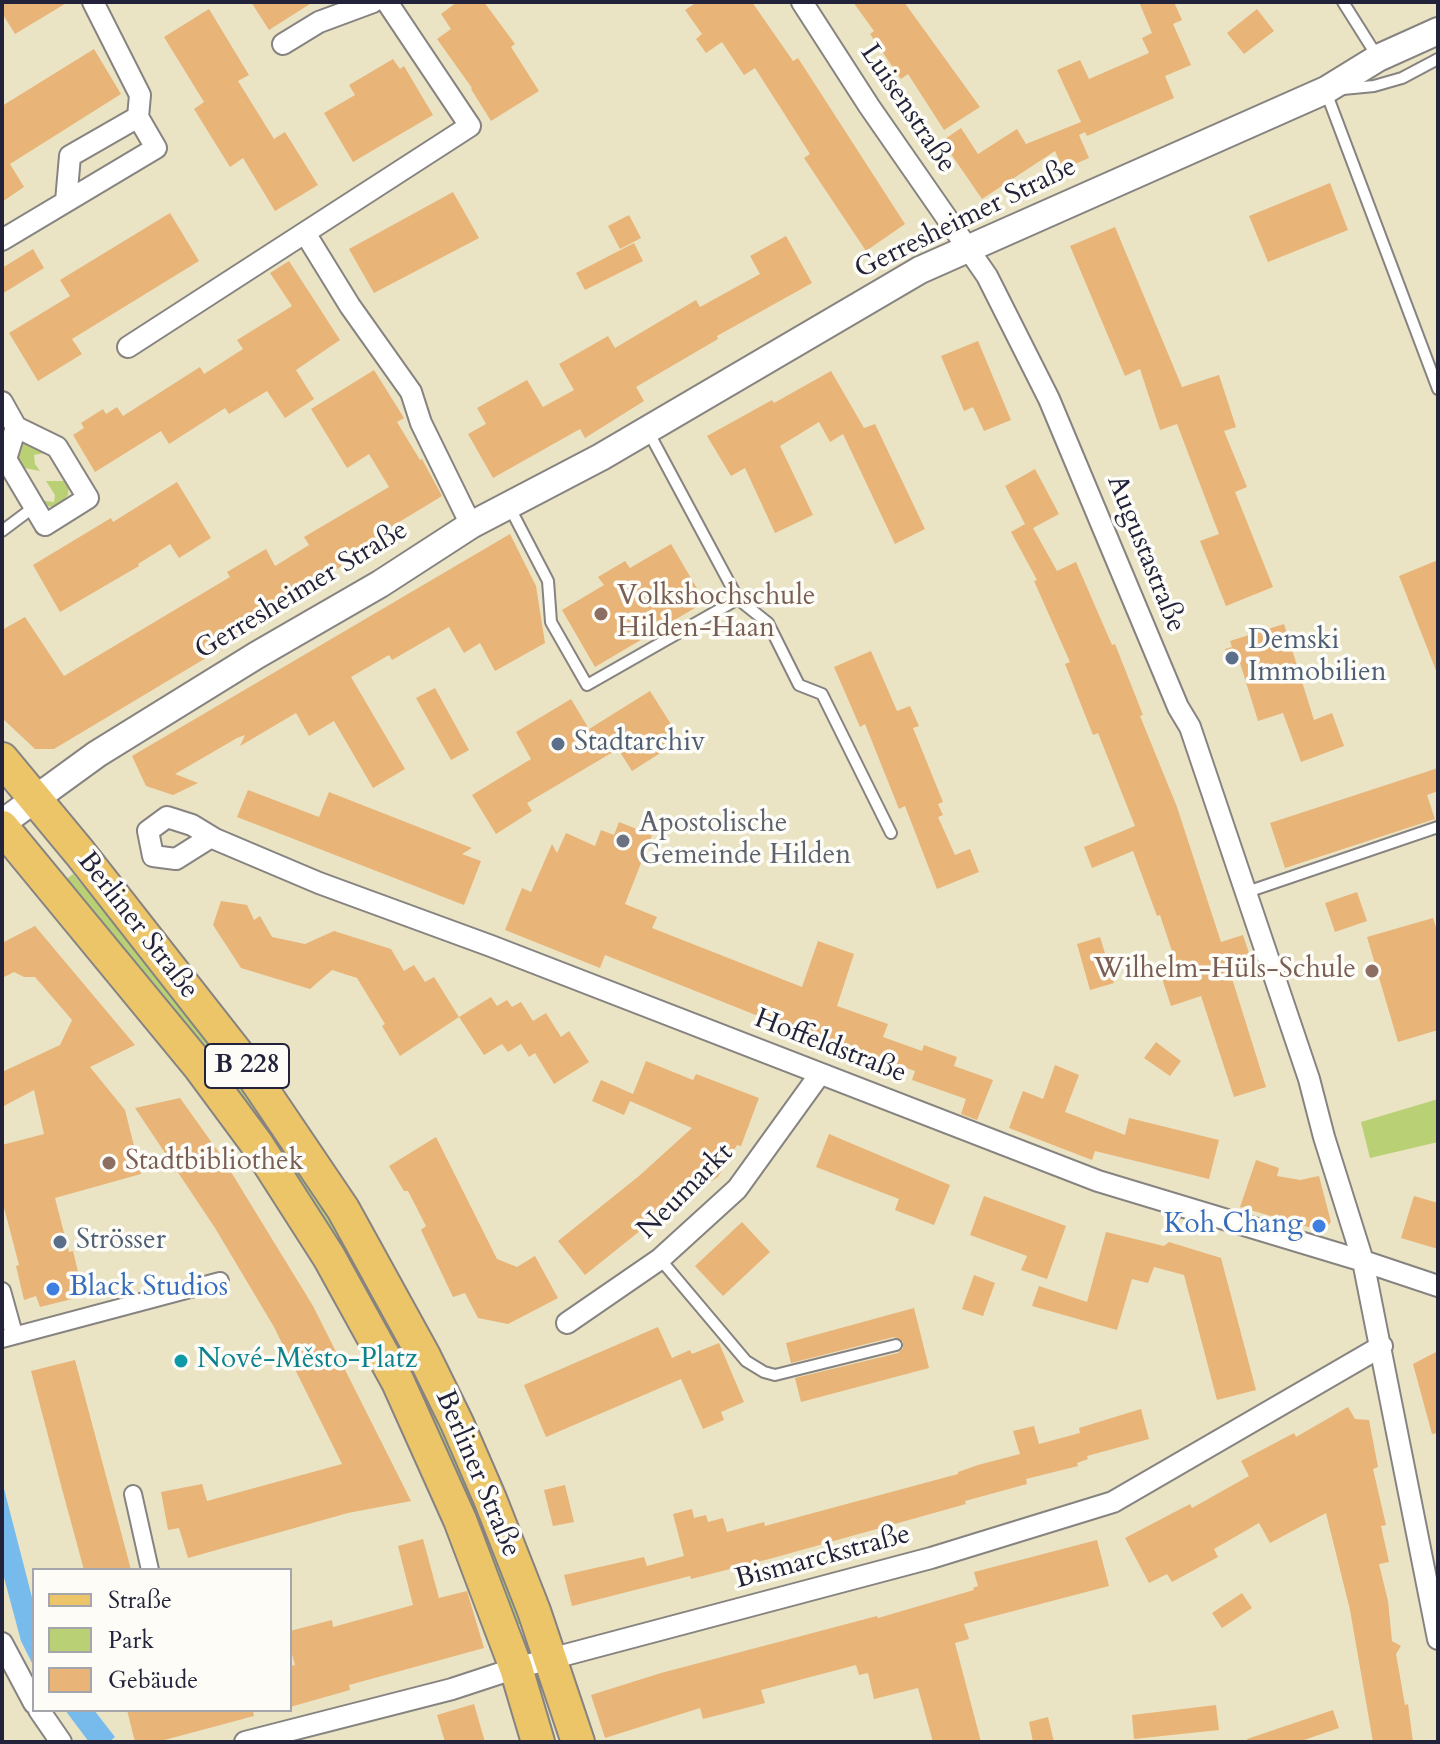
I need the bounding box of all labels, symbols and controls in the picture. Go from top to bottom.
street label: Luisenstraße [852,38,962,180]
street label: Gerresheimer Straße [850,151,1082,287]
street label: Augustastraße [1098,470,1192,638]
street label: Gerresheimer Straße [190,514,414,668]
place label: Volkshochschule Hilden-Haan [617,581,816,647]
marker: Volkshochschule Hilden-Haan [592,605,610,623]
place label: Demski Immobilien [1248,625,1387,691]
marker: Demski Immobilien [1223,649,1241,667]
place label: Stadtarchiv [574,727,705,761]
marker: Stadtarchiv [549,735,567,753]
place label: Apostolische Gemeinde Hilden [639,808,851,874]
marker: Apostolische Gemeinde Hilden [614,832,632,850]
street label: Berliner Straße [69,846,205,1006]
place label: Wilhelm-Hüls-Schule [1094,954,1356,988]
marker: Wilhelm-Hüls-Schule [1363,962,1381,980]
street label: Hoffeldstraße [749,1003,911,1091]
road number: B 228 [205,1044,289,1088]
street label: Neumarkt [631,1137,741,1247]
place label: Stadtbibliothek [125,1146,304,1180]
marker: Stadtbibliothek [100,1154,118,1172]
place label: Koh Chang [1164,1209,1303,1243]
marker: Koh Chang [1310,1217,1328,1235]
place label: Strösser [76,1225,166,1259]
marker: Strösser [51,1233,69,1251]
place label: Black Studios [69,1272,228,1306]
marker: Black Studios [44,1280,62,1298]
place label: Nové-Město-Platz [197,1344,417,1378]
marker: Nové-Město-Platz [172,1352,190,1370]
street label: Berliner Straße [427,1386,527,1562]
street label: Bismarckstraße [732,1518,914,1598]
legend [32,1568,292,1712]
text: Straße [108,1584,172,1617]
text: Park [108,1624,154,1657]
text: Gebäude [108,1664,198,1697]

